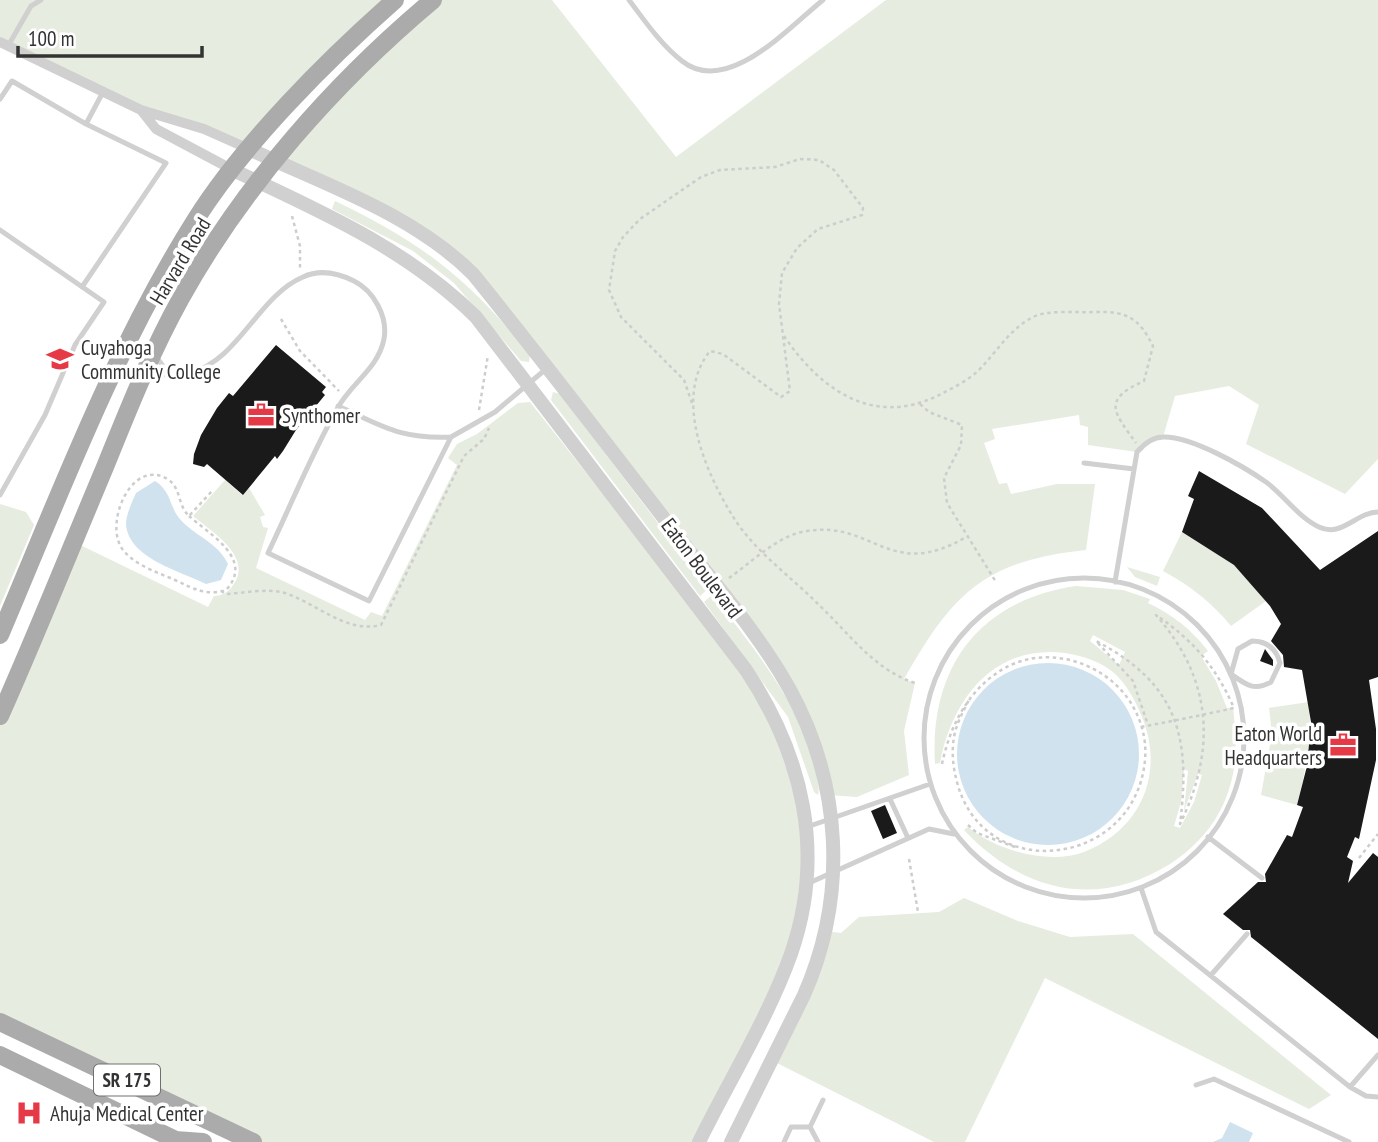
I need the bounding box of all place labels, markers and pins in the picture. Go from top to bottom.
place label: Cuyahoga Community College [81,334,221,385]
school or university icon: Cuyahoga Community College [45,344,75,374]
office icon: Synthomer [246,400,276,430]
place label: Synthomer [282,402,361,429]
place label: Eaton World Headquarters [1225,720,1322,771]
office icon: Eaton World Headquarters [1328,730,1358,760]
hospital icon: Ahuja Medical Center [14,1098,44,1128]
place label: Ahuja Medical Center [50,1100,204,1127]

